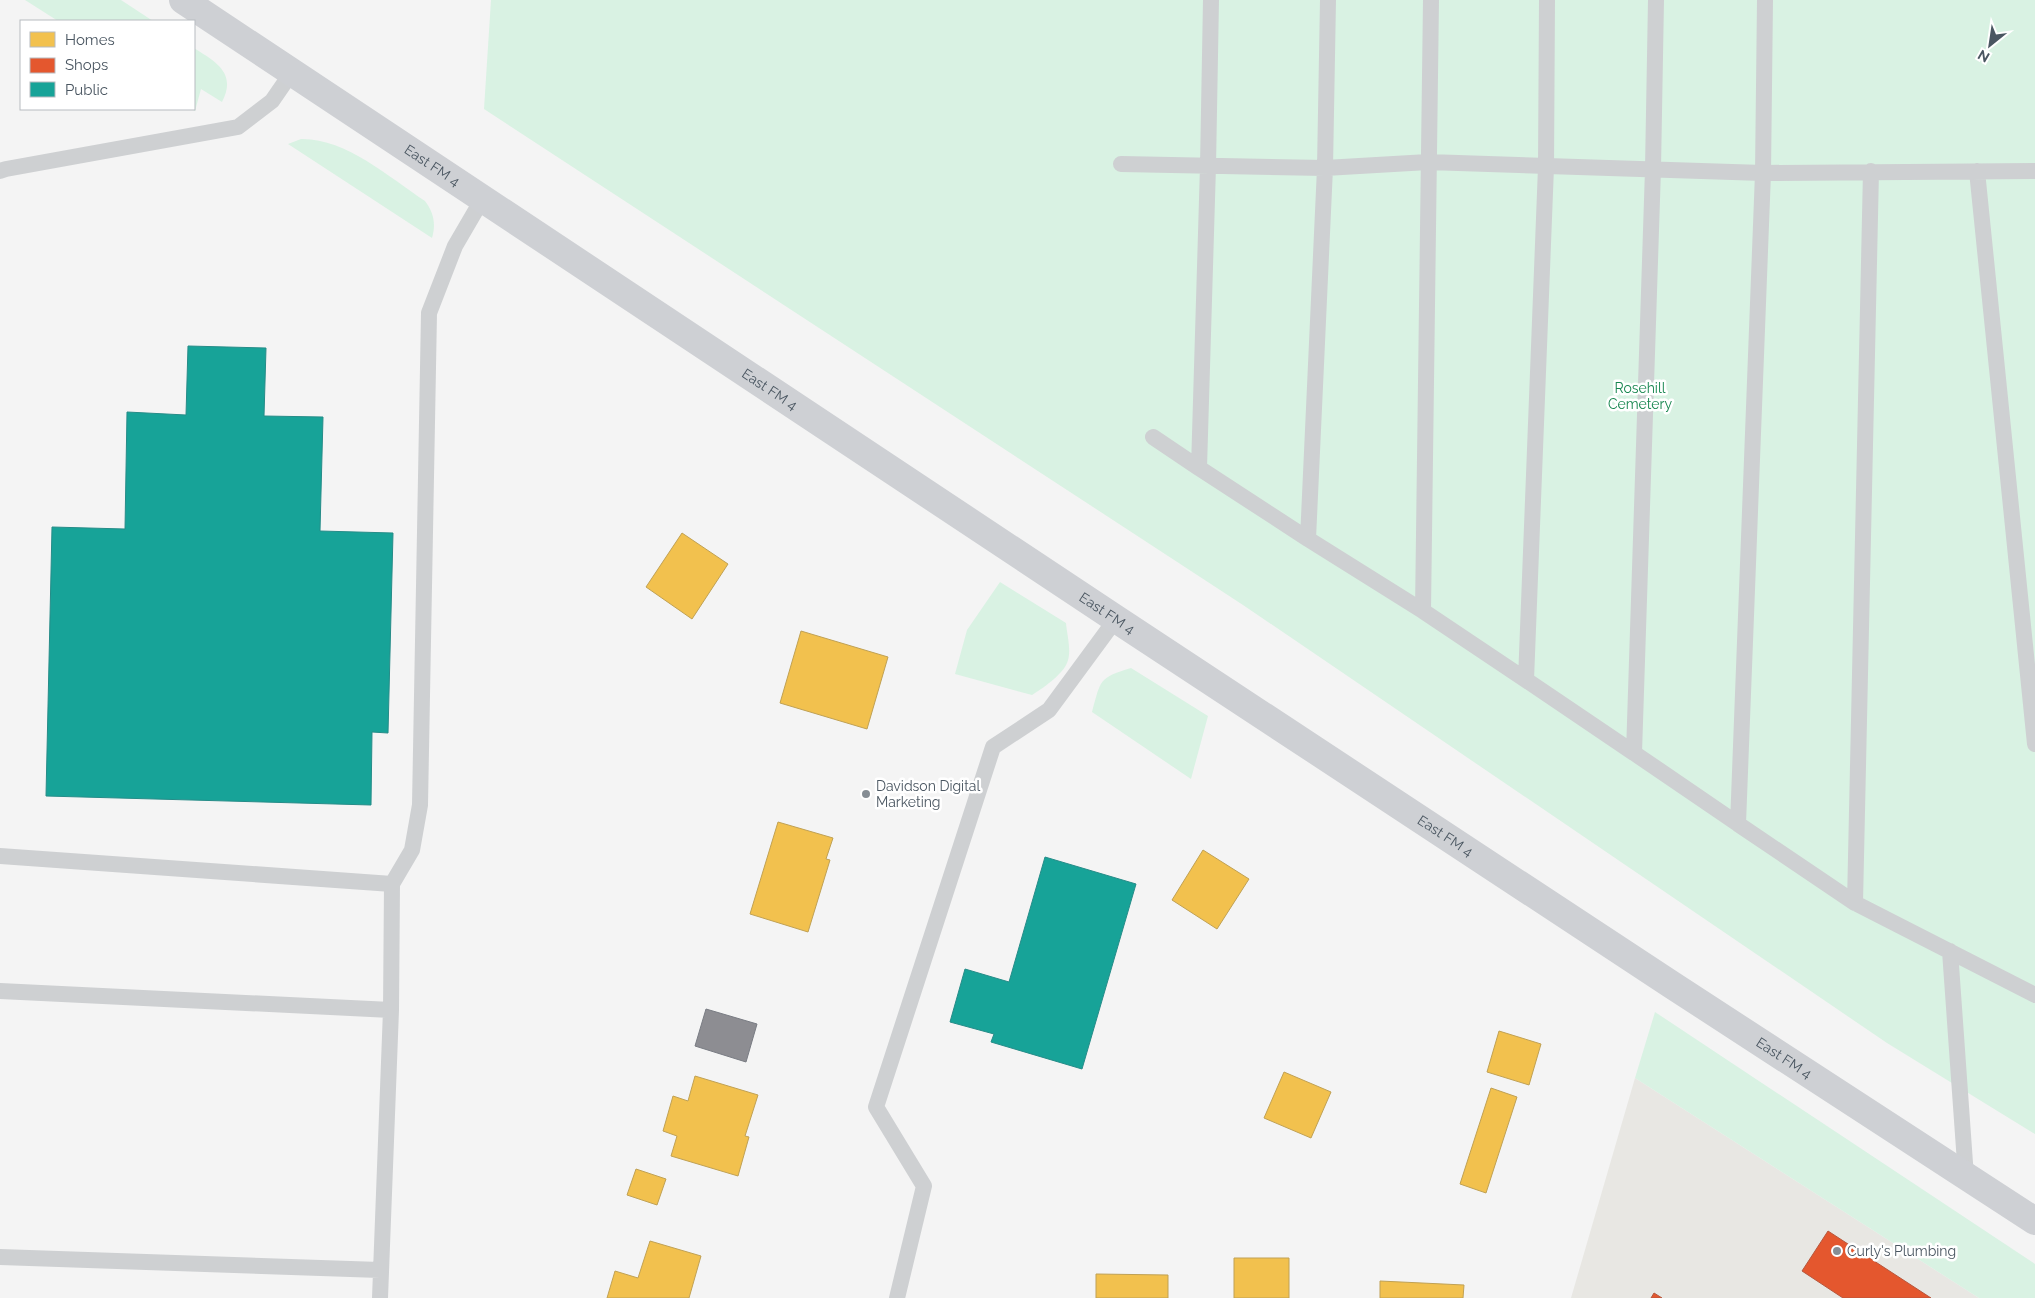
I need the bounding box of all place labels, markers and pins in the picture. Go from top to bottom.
place label: Davidson Digital Marketing [876,778,980,810]
marker: Davidson Digital Marketing [860,788,872,800]
place label: Curly's Plumbing [1847,1243,1956,1259]
marker: Curly's Plumbing [1831,1245,1843,1257]

